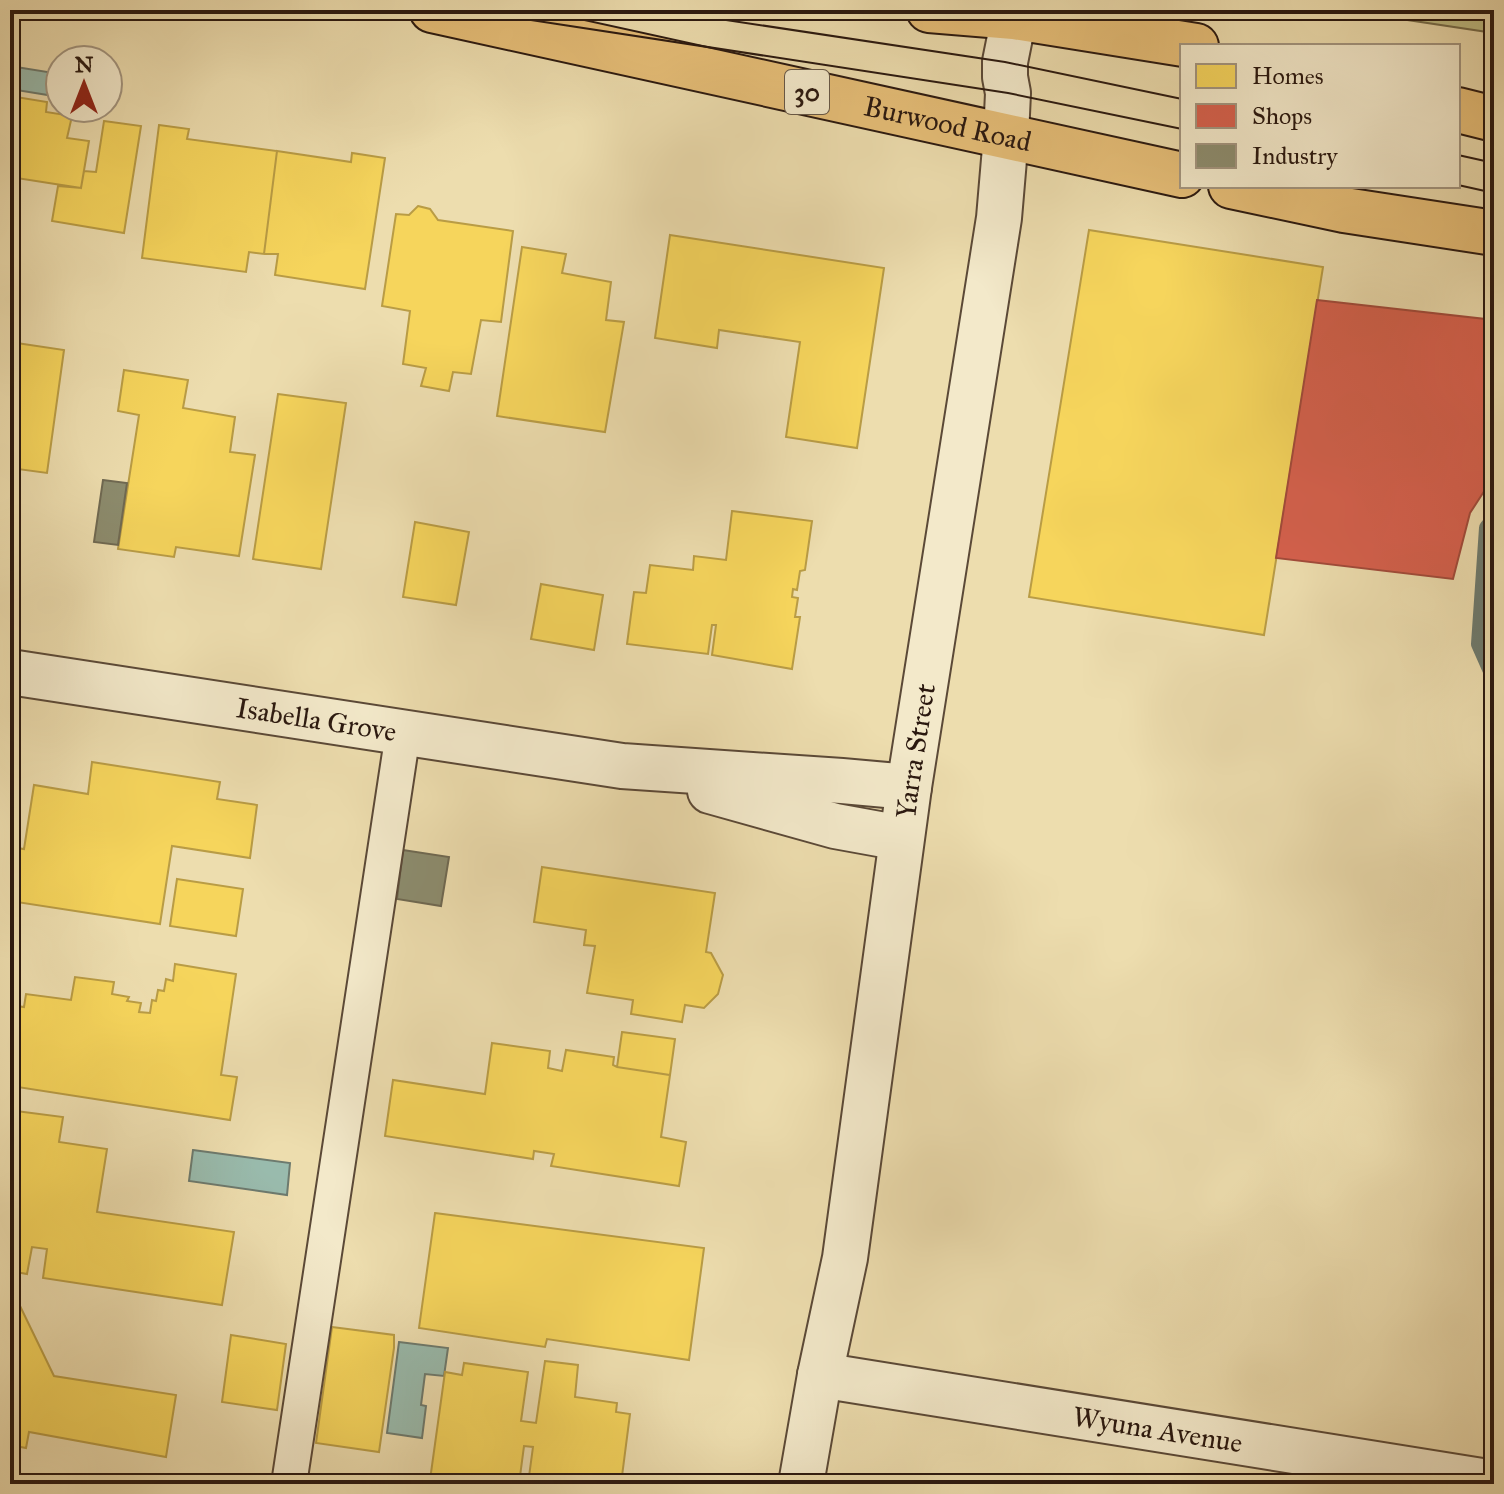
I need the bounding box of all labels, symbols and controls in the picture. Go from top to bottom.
north arrow [44,44,124,124]
legend [1180,44,1460,188]
text: N [75,51,94,78]
text: Homes [1252,61,1324,91]
road number: 30 [785,70,829,114]
street label: Burwood Road [860,89,1035,159]
text: Shops [1252,101,1312,131]
text: Industry [1252,141,1338,171]
street label: Yarra Street [888,681,943,821]
street label: Isabella Grove [234,690,399,749]
street label: Wyuna Avenue [1070,1399,1245,1460]

